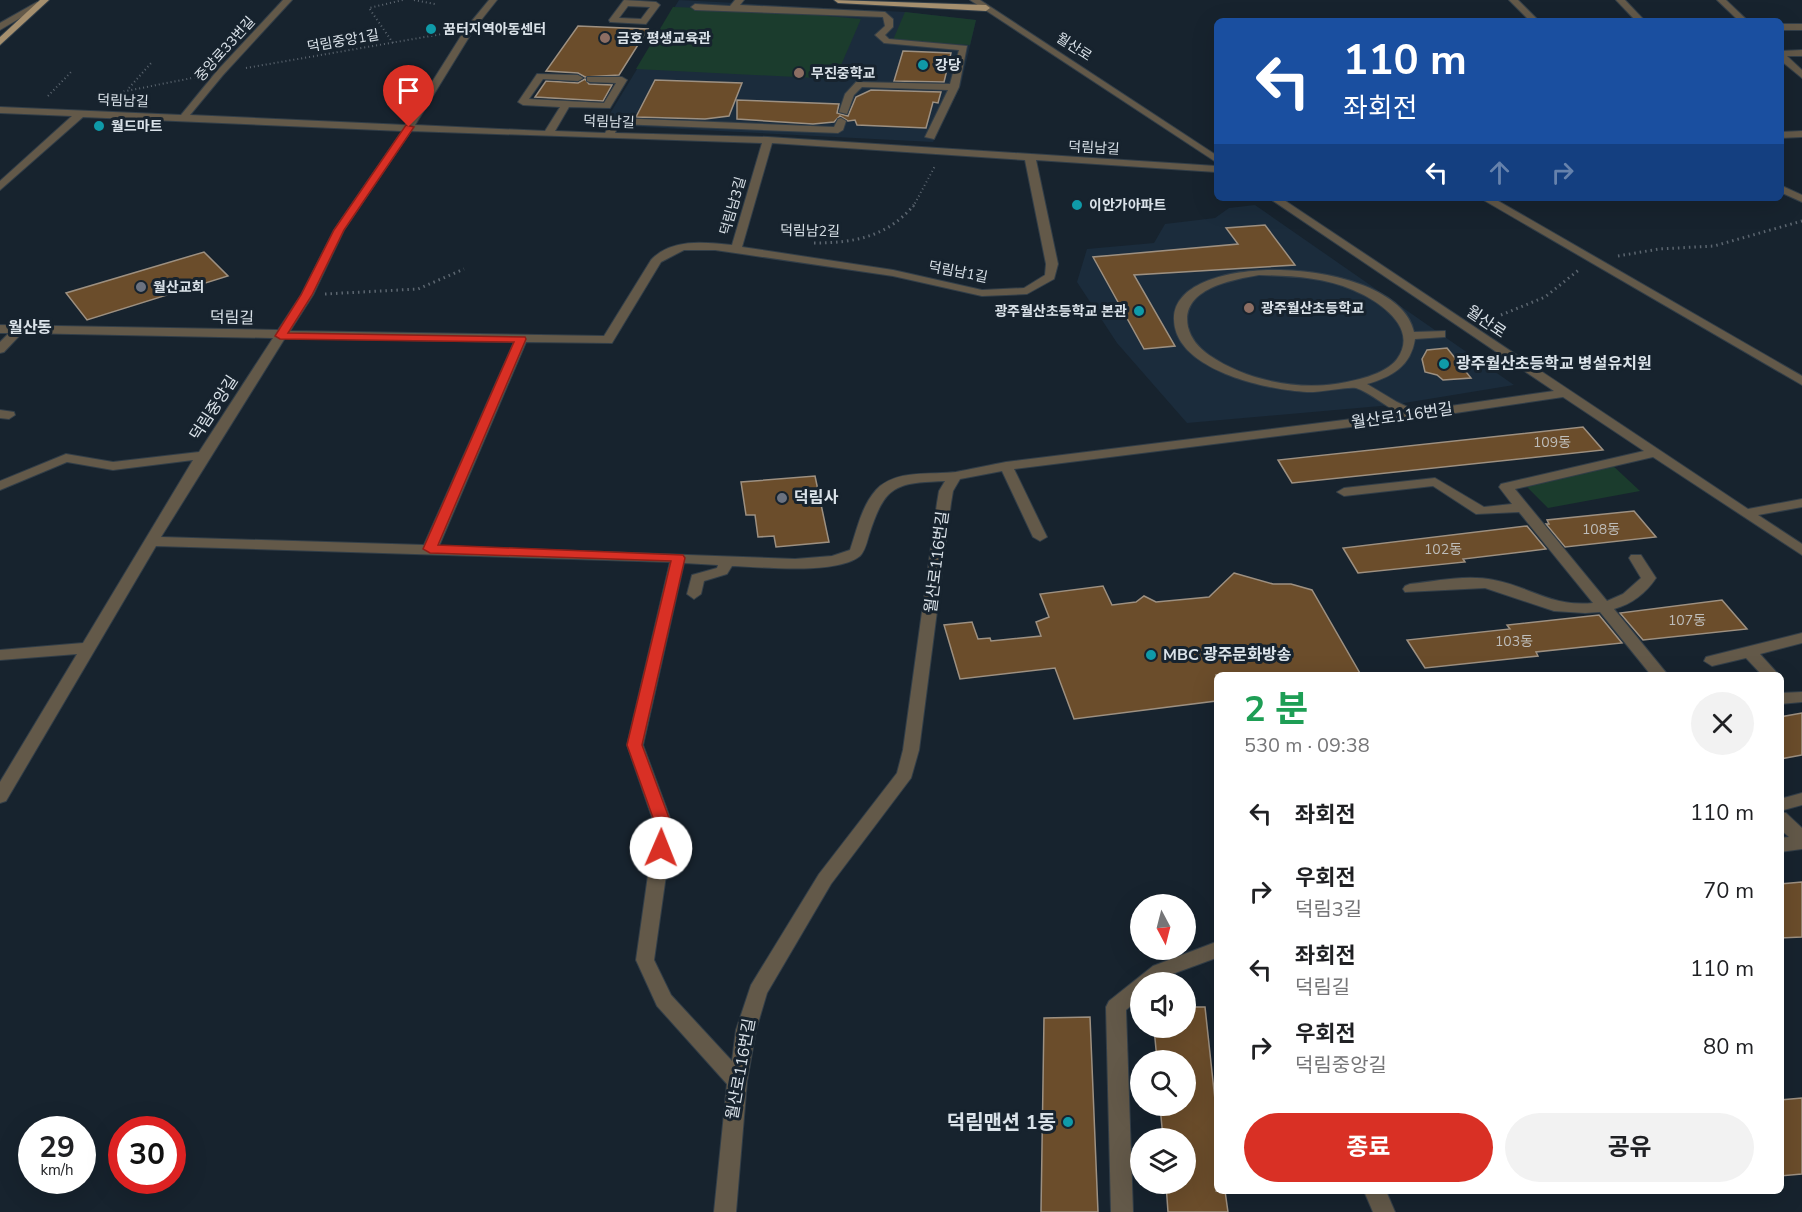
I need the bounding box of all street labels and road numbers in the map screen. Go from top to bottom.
street label: 중앙로33번길 [191,12,259,86]
street label: 덕림중앙1길 [305,25,381,57]
street label: 월산로 [1053,29,1095,66]
street label: 덕림남길 [97,91,149,111]
street label: 덕림남길 [583,112,635,132]
street label: 덕림남길 [1068,137,1120,159]
street label: 덕림남3길 [716,175,750,237]
street label: 덕림남2길 [780,221,840,241]
street label: 덕림남1길 [927,257,989,287]
street label: 월산로 [1462,301,1511,344]
street label: 덕림길 [210,307,254,329]
street label: 덕림중앙길 [185,371,243,445]
street label: 월산로116번길 [1350,398,1454,434]
street label: 월산로116번길 [920,510,954,614]
street label: 월산로116번길 [721,1017,761,1121]

